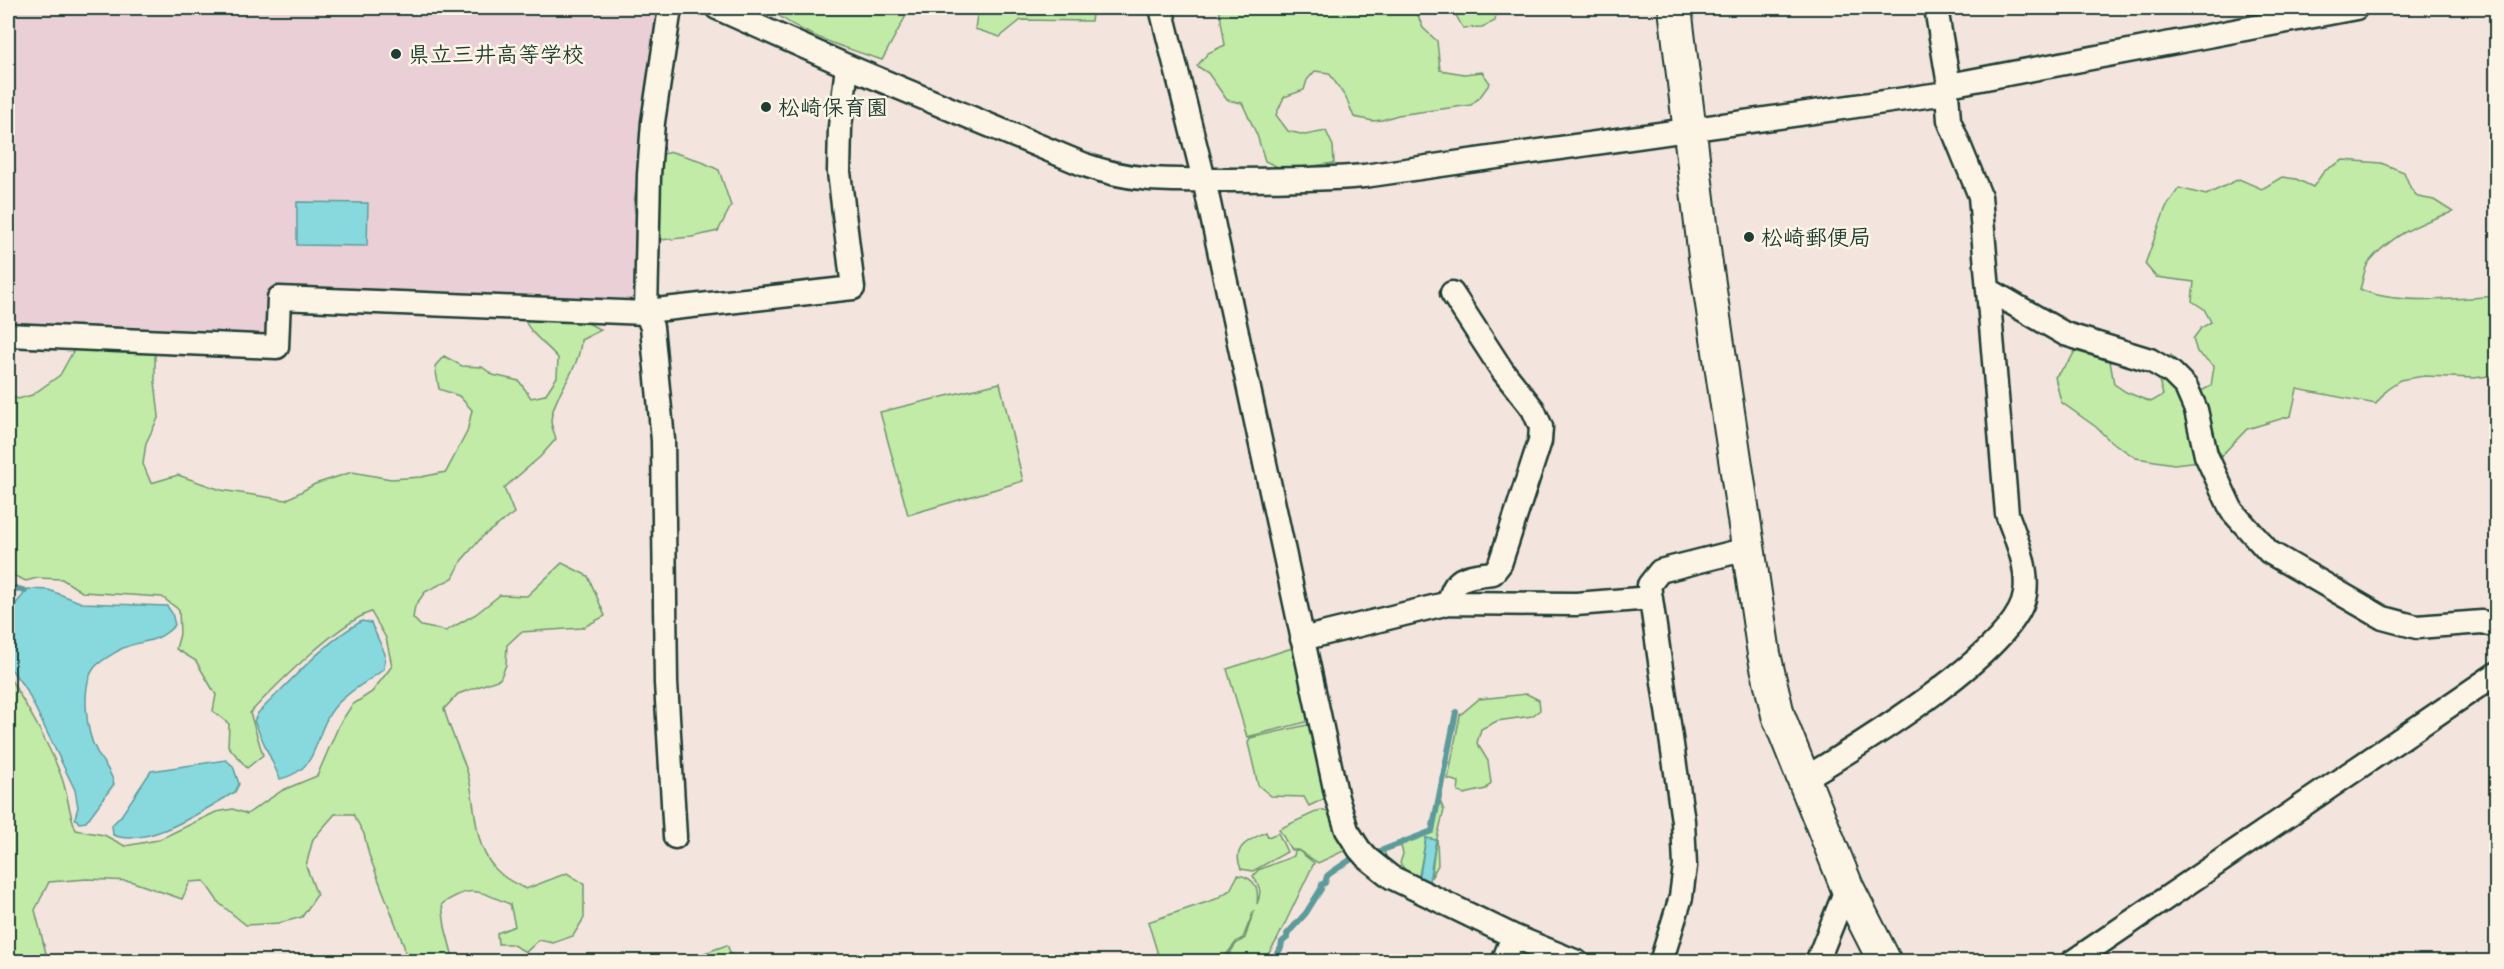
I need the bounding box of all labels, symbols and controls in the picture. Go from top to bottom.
place label: 県立三井高等学校 [408,40,584,71]
marker: 県立三井高等学校 [389,47,403,61]
place label: 松崎保育園 [778,93,888,124]
marker: 松崎保育園 [759,100,773,114]
place label: 松崎郵便局 [1761,223,1871,254]
marker: 松崎郵便局 [1742,230,1756,244]

